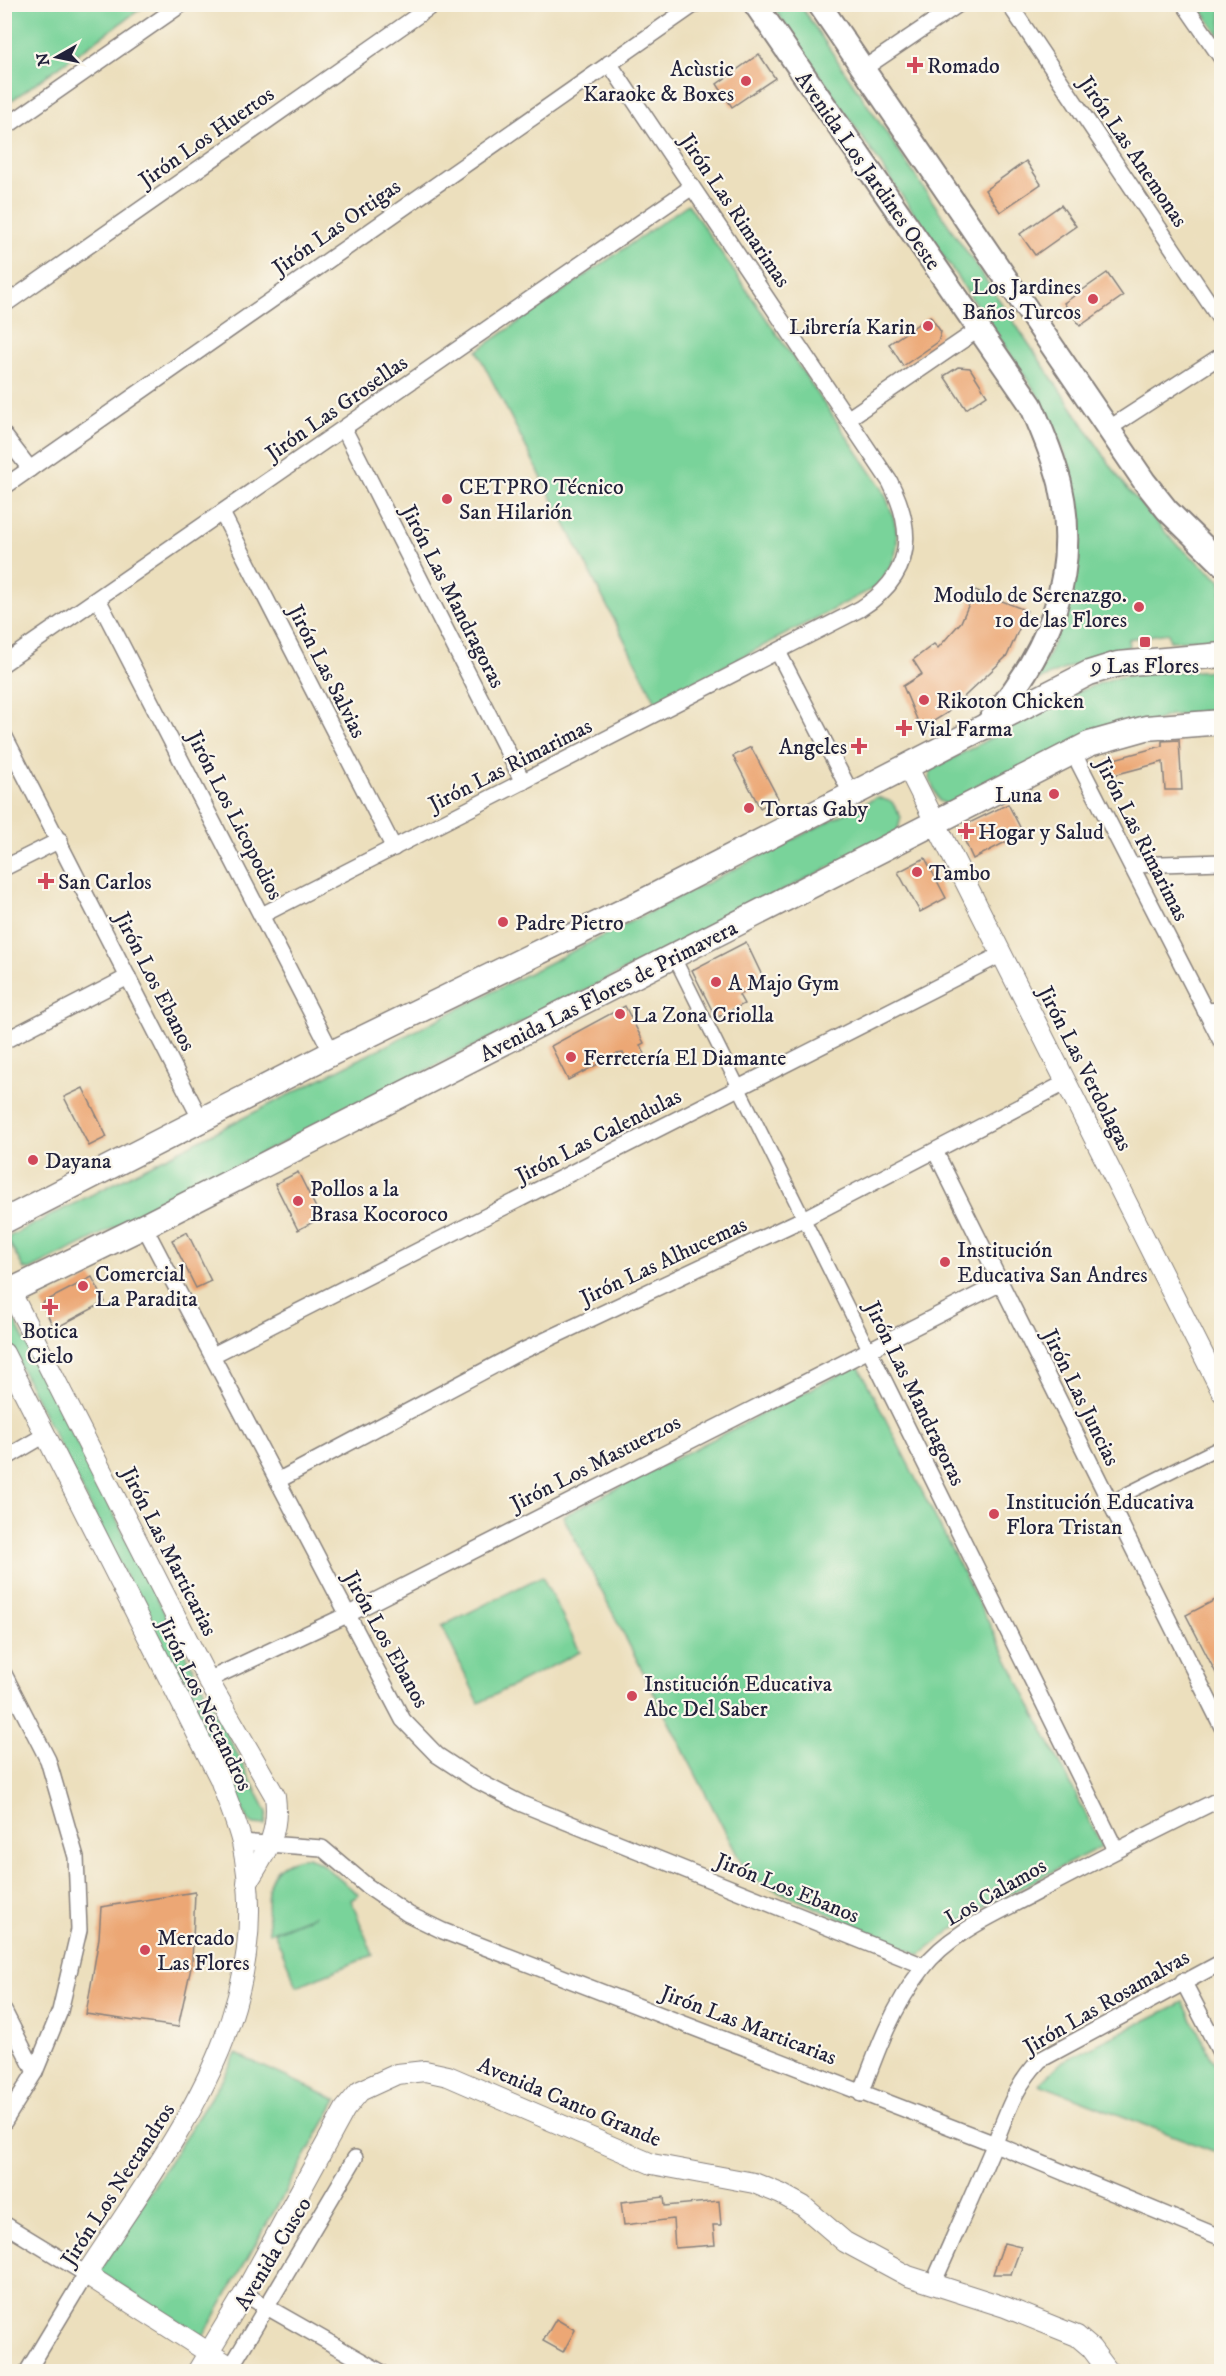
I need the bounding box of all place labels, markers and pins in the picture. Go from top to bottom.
place label: Romado [927,53,1000,80]
place label: Acùstic Karaoke & Boxes [583,56,734,108]
marker: Romado [908,58,922,72]
marker: Acùstic Karaoke & Boxes [739,74,753,88]
place label: Los Jardines Baños Turcos [962,274,1081,326]
marker: Los Jardines Baños Turcos [1086,292,1100,306]
place label: Librería Karin [789,314,916,341]
marker: Librería Karin [921,319,935,333]
place label: CETPRO Técnico San Hilarión [459,474,624,526]
marker: CETPRO Técnico San Hilarión [440,492,454,506]
place label: Modulo de Serenazgo. 10 de las Flores [933,582,1127,634]
marker: Modulo de Serenazgo. 10 de las Flores [1132,600,1146,614]
marker: 9 Las Flores [1138,635,1152,649]
place label: 9 Las Flores [1090,653,1199,680]
place label: Rikoton Chicken [936,688,1085,715]
marker: Rikoton Chicken [917,693,931,707]
place label: Vial Farma [915,716,1013,743]
marker: Vial Farma [897,721,911,735]
place label: Angeles [779,734,847,761]
marker: Angeles [852,739,866,753]
place label: Luna [995,782,1043,809]
marker: Luna [1047,787,1061,801]
place label: Tortas Gaby [761,796,869,823]
marker: Tortas Gaby [742,801,756,815]
place label: Hogar y Salud [978,819,1104,846]
marker: Hogar y Salud [959,824,973,838]
place label: Tambo [929,860,991,887]
marker: Tambo [910,865,924,879]
place label: San Carlos [58,869,152,896]
marker: San Carlos [39,874,53,888]
place label: Padre Pietro [515,910,624,937]
marker: Padre Pietro [496,915,510,929]
place label: A Majo Gym [728,970,839,997]
marker: A Majo Gym [709,975,723,989]
place label: La Zona Criolla [632,1002,775,1029]
marker: La Zona Criolla [613,1007,627,1021]
place label: Ferretería El Diamante [583,1045,786,1072]
marker: Ferretería El Diamante [564,1050,578,1064]
place label: Dayana [45,1148,112,1175]
marker: Dayana [26,1153,40,1167]
place label: Pollos a la Brasa Kocoroco [310,1176,448,1228]
marker: Pollos a la Brasa Kocoroco [291,1194,305,1208]
place label: Institución Educativa San Andres [957,1237,1148,1289]
marker: Institución Educativa San Andres [938,1255,952,1269]
place label: Comercial La Paradita [95,1261,198,1313]
marker: Comercial La Paradita [76,1279,90,1293]
marker: Botica Cielo [43,1300,57,1314]
place label: Botica Cielo [22,1318,79,1370]
place label: Institución Educativa Flora Tristan [1006,1489,1195,1541]
marker: Institución Educativa Flora Tristan [987,1507,1001,1521]
place label: Institución Educativa Abc Del Saber [644,1671,833,1723]
marker: Institución Educativa Abc Del Saber [625,1689,639,1703]
place label: Mercado Las Flores [157,1925,250,1977]
marker: Mercado Las Flores [138,1943,152,1957]

